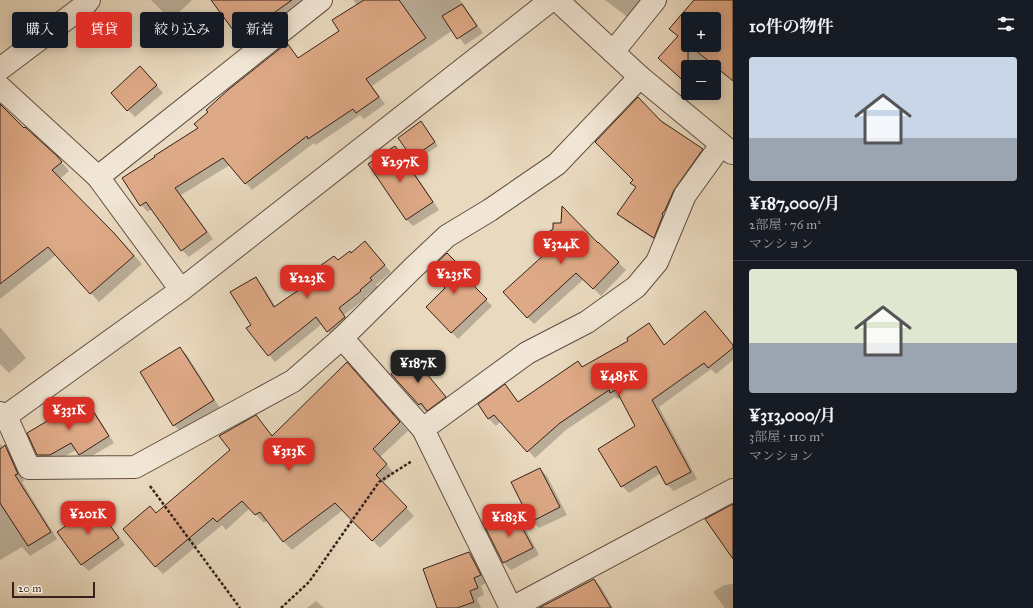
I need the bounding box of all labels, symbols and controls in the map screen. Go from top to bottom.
chip: 購入 [12,12,68,48]
chip: 賃貸 [76,12,132,48]
chip: 絞り込み [140,12,224,48]
chip: 新着 [232,12,288,48]
map controls [681,12,721,100]
button: + [681,12,721,52]
icon: filters [995,13,1017,35]
text: 10件の物件 [749,16,834,37]
button: − [681,60,721,100]
icon: home [847,83,919,155]
pin: ¥297K [372,149,428,183]
text: ¥297K [381,154,419,170]
text: ¥187,000/月 [749,193,840,214]
text: 2部屋 · 76 m² [749,217,821,233]
pin: ¥324K [533,231,589,265]
text: ¥324K [543,236,579,252]
text: マンション [749,236,813,252]
pin: ¥235K [426,261,482,295]
pin: ¥223K [279,265,335,299]
text: ¥235K [436,266,472,282]
text: ¥223K [289,270,325,286]
icon: home [847,295,919,367]
pin: ¥187K [390,350,446,384]
text: ¥187K [400,355,436,371]
pin: ¥485K [591,363,647,397]
text: ¥485K [600,368,638,384]
pin: ¥331K [41,397,97,431]
text: ¥331K [52,402,86,418]
text: ¥313,000/月 [749,405,836,426]
text: 3部屋 · 110 m² [749,429,824,445]
pin: ¥313K [261,438,317,472]
text: ¥313K [272,443,306,459]
text: マンション [749,448,813,464]
pin: ¥201K [60,501,116,535]
pin: ¥183K [481,504,537,538]
text: ¥201K [70,506,106,522]
text: ¥183K [491,509,527,525]
scale bar [12,580,95,599]
text: 20 m [18,582,41,595]

